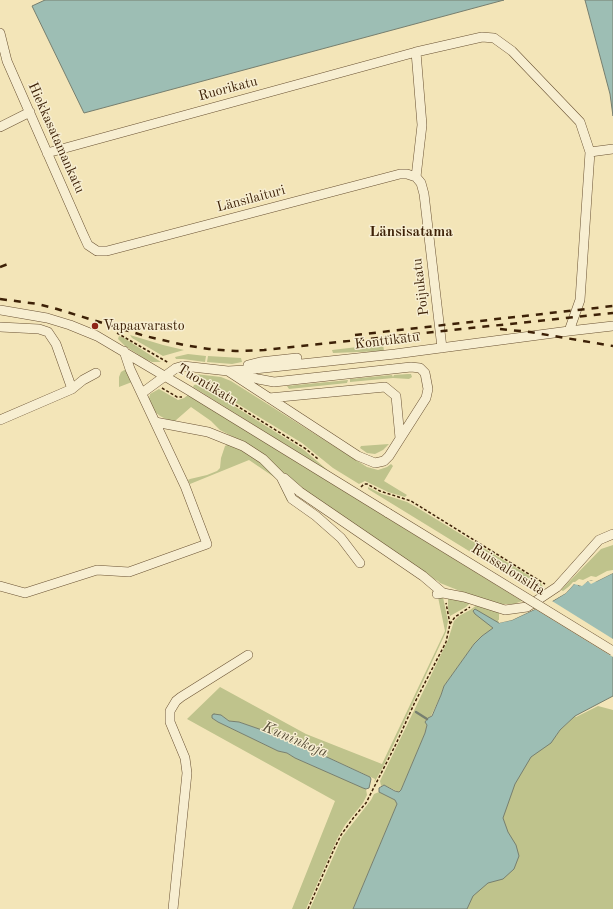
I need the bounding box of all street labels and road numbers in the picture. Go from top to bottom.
street label: Ruorikatu [197,73,259,105]
street label: Hiekkasatamankatu [24,80,88,196]
street label: Länsilaituri [215,182,287,216]
street label: Poijukatu [409,257,433,317]
street label: Konttikatu [354,329,420,353]
street label: Tuontikatu [174,360,240,410]
street label: Ruissalonsilta [468,541,548,599]

